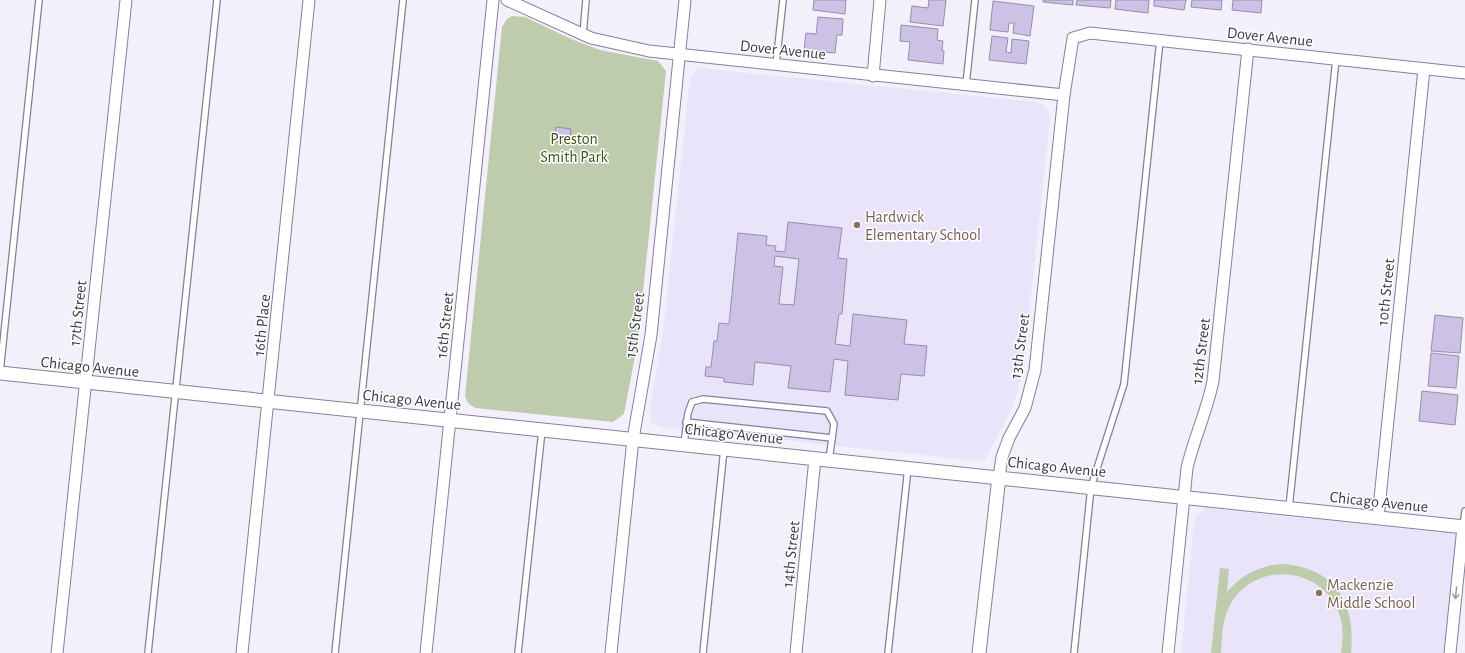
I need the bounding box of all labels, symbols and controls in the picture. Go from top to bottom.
street label: Dover Avenue [1226,25,1314,49]
street label: Dover Avenue [739,38,827,62]
park label: Preston Smith Park [540,131,609,165]
place label: Hardwick Elementary School [865,209,981,244]
marker: Hardwick Elementary School [852,220,862,230]
street label: 10th Street [1375,258,1397,327]
street label: 17th Street [67,279,89,347]
street label: 16th Street [434,291,456,359]
street label: 15th Street [622,291,647,359]
street label: 16th Place [251,293,273,357]
street label: 13th Street [1007,312,1032,380]
street label: 12th Street [1189,317,1213,385]
street label: Chicago Avenue [40,354,140,380]
street label: Chicago Avenue [362,387,462,413]
street label: Chicago Avenue [684,421,784,447]
street label: Chicago Avenue [1007,454,1107,480]
street label: Chicago Avenue [1329,489,1429,515]
street label: 14th Street [780,520,802,588]
place label: Mackenzie Middle School [1327,577,1415,611]
one-way arrow [1452,586,1460,599]
marker: Mackenzie Middle School [1314,588,1324,598]

